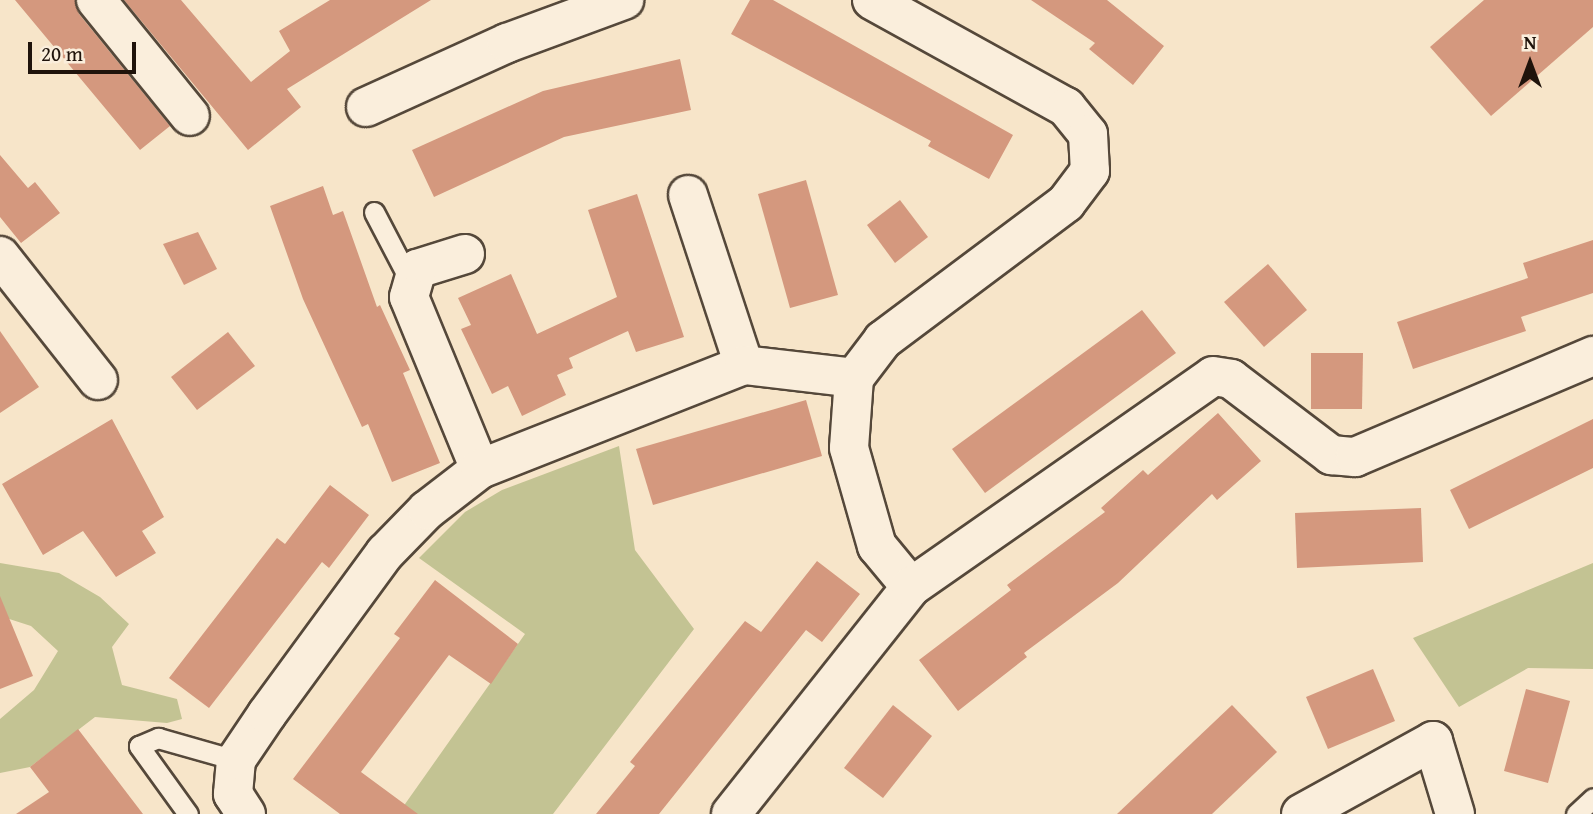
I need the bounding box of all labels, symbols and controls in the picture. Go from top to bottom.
scale bar [32,28,140,72]
north arrow [1495,28,1565,98]
text: N [1524,28,1536,56]
text: 20 m [41,38,83,69]

